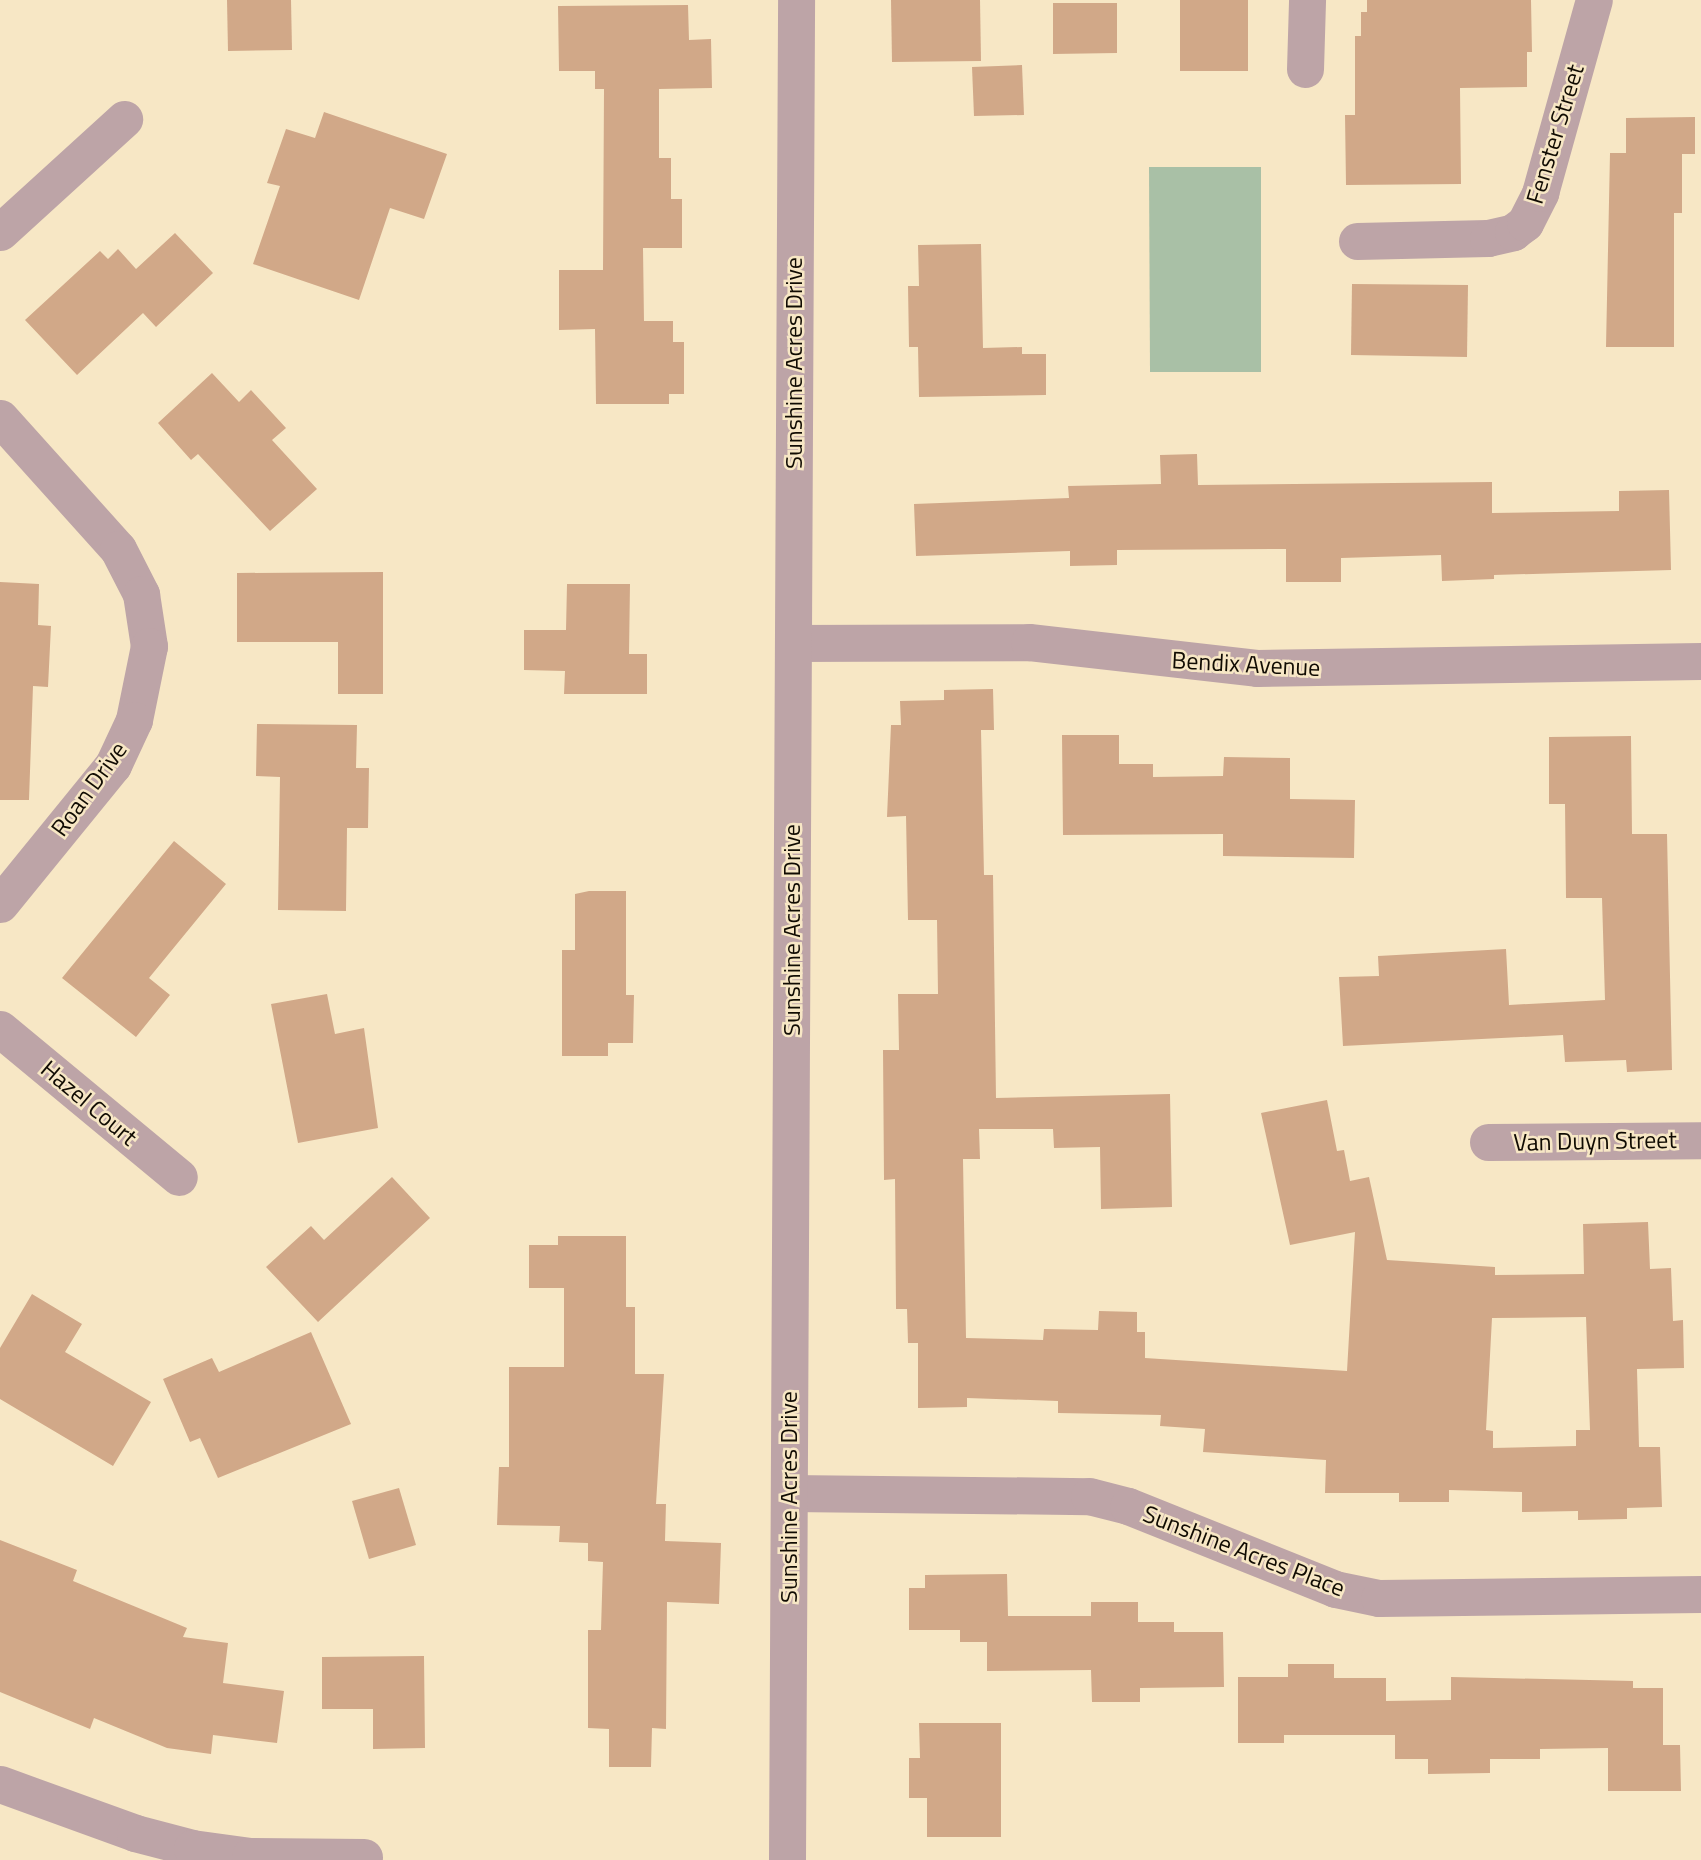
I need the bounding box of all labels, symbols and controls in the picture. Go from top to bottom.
street label: Fenster Street [1520,61,1590,207]
street label: Sunshine Acres Drive [780,257,808,469]
street label: Bendix Avenue [1171,646,1321,682]
street label: Roan Drive [45,736,133,842]
street label: Sunshine Acres Drive [778,824,806,1036]
street label: Hazel Court [35,1054,143,1152]
street label: Van Duyn Street [1513,1125,1677,1157]
street label: Sunshine Acres Drive [775,1391,803,1603]
street label: Sunshine Acres Place [1139,1499,1349,1603]

